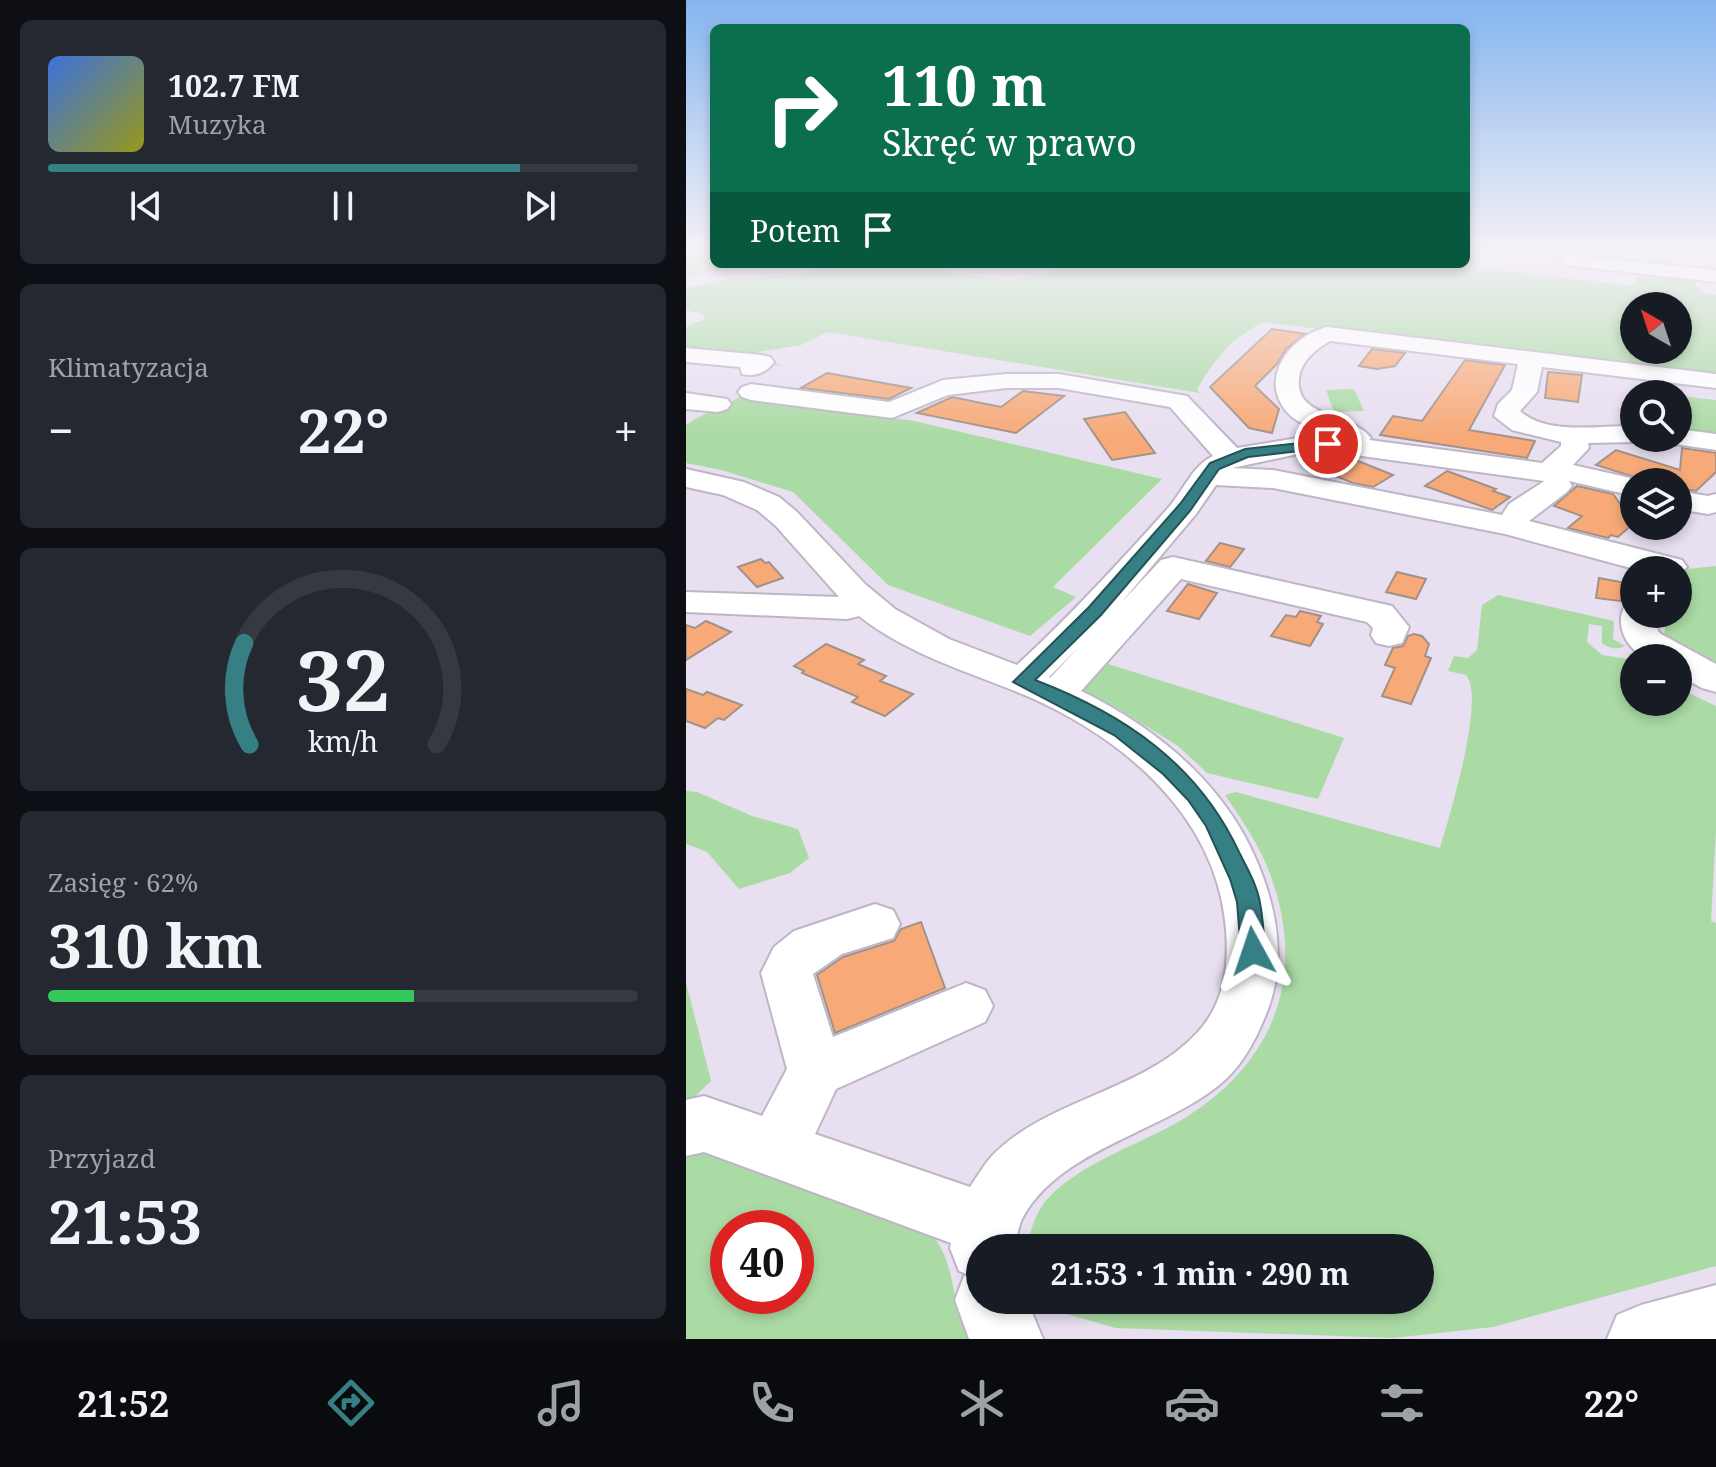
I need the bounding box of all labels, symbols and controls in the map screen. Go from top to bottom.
text: 110 m [882,46,1047,122]
icon: right [750,56,854,160]
text: 102.7 FM [168,65,300,106]
text: Muzyka [168,106,267,142]
text: Skręć w prawo [882,118,1137,167]
icon: previous [124,184,168,228]
icon: pause [321,184,365,228]
icon: next [518,184,562,228]
icon: arrive [856,208,900,252]
text: Potem [750,210,840,251]
north arrow [1620,292,1692,364]
map controls [1620,292,1692,716]
text: Klimatyzacja [48,349,209,385]
button: search [1620,380,1692,452]
text: 22° [298,389,389,471]
text: − [48,400,73,460]
text: + [613,400,638,460]
pin [1294,410,1362,478]
icon: arrive [1306,422,1350,466]
button: layers [1620,468,1692,540]
button: + [1620,556,1692,628]
text: 32 [296,622,390,735]
button: − [1620,644,1692,716]
text: km/h [308,722,378,761]
text: Zasięg · 62% [48,864,198,900]
text: 310 km [48,904,263,986]
position arrow [1211,909,1295,993]
text: Przyjazd [48,1140,156,1176]
text: 21:53 [48,1180,202,1262]
speed limit sign: 40 [710,1210,814,1314]
text: 21:53 · 1 min · 290 m [1051,1253,1349,1294]
icon: directions [323,1375,379,1431]
icon: music [533,1375,589,1431]
icon: phone [744,1375,800,1431]
icon: climate [954,1375,1010,1431]
icon: car [1164,1375,1220,1431]
icon: filters [1374,1375,1430,1431]
text: 21:52 [77,1379,169,1428]
text: 22° [1584,1379,1639,1428]

